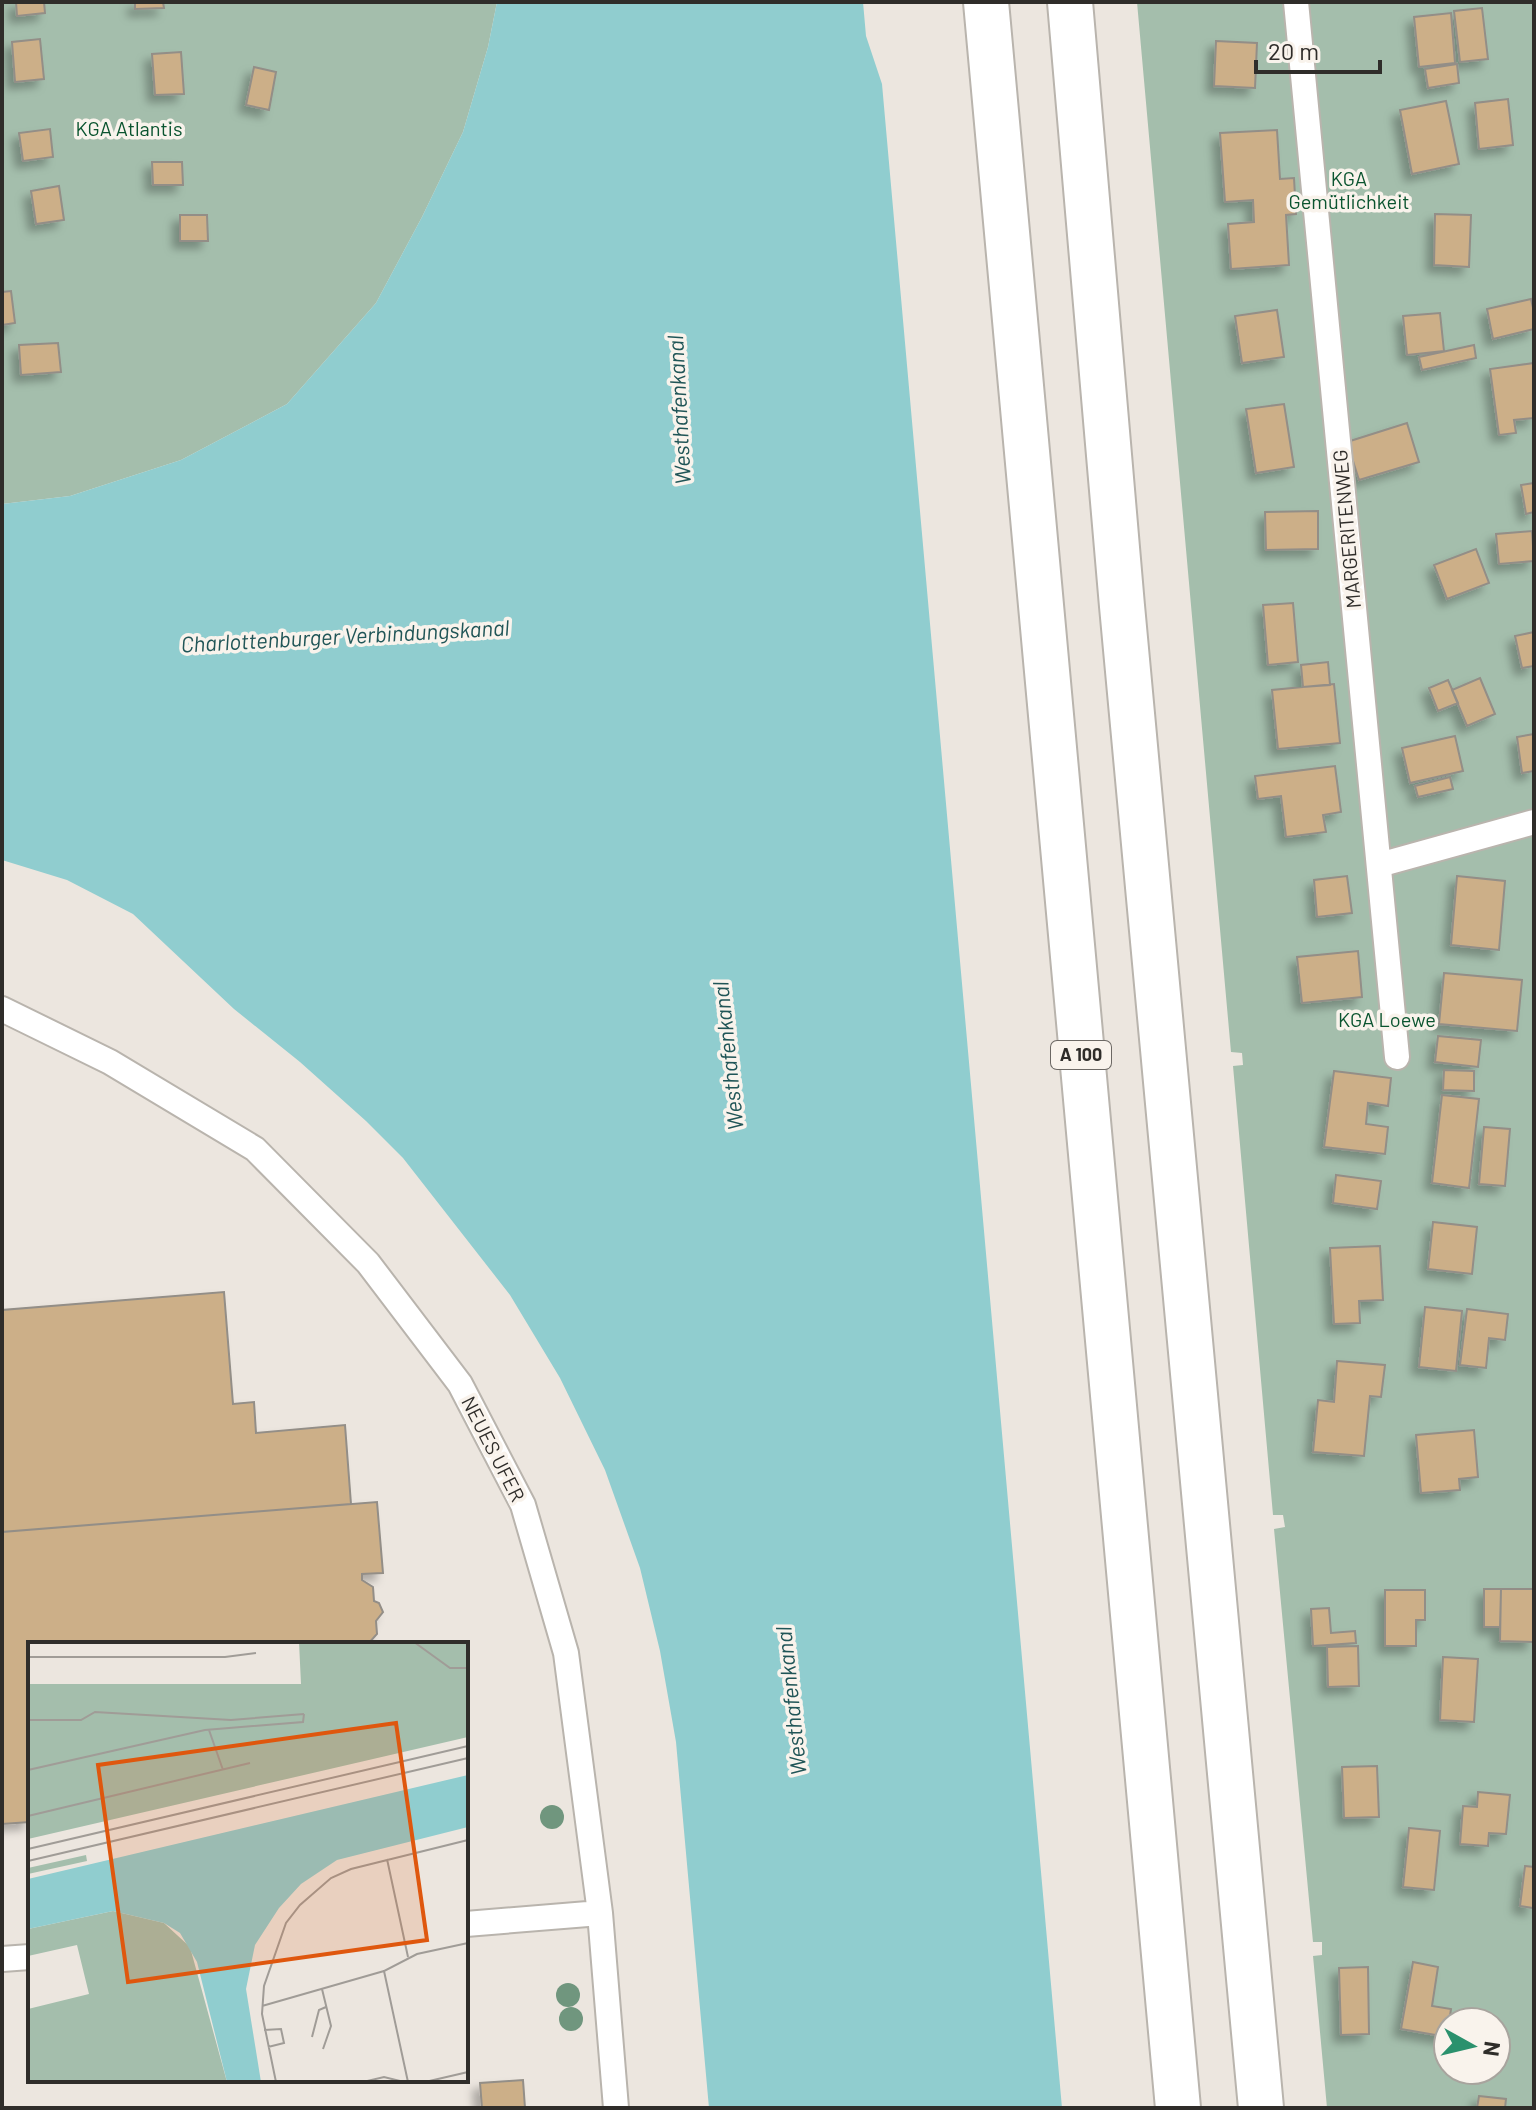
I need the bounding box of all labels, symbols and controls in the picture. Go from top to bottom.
scale bar [1256,24,1380,74]
text: 20 m [1268,36,1319,65]
park label: KGA Atlantis [75,116,183,140]
park label: KGA Gemütlichkeit [1288,166,1410,213]
water label: Westhafenkanal [661,335,695,485]
street label: MARGERITENWEG [1327,449,1365,609]
water label: Charlottenburger Verbindungskanal [180,613,510,657]
water label: Westhafenkanal [706,980,748,1132]
park label: KGA Loewe [1338,1007,1436,1031]
road number: A 100 [1051,1041,1111,1069]
street label: NEUES UFER [457,1392,531,1505]
water label: Westhafenkanal [769,1625,811,1777]
inset map [28,1642,468,2082]
north arrow [1432,2006,1512,2086]
text: N [1479,2040,1507,2058]

